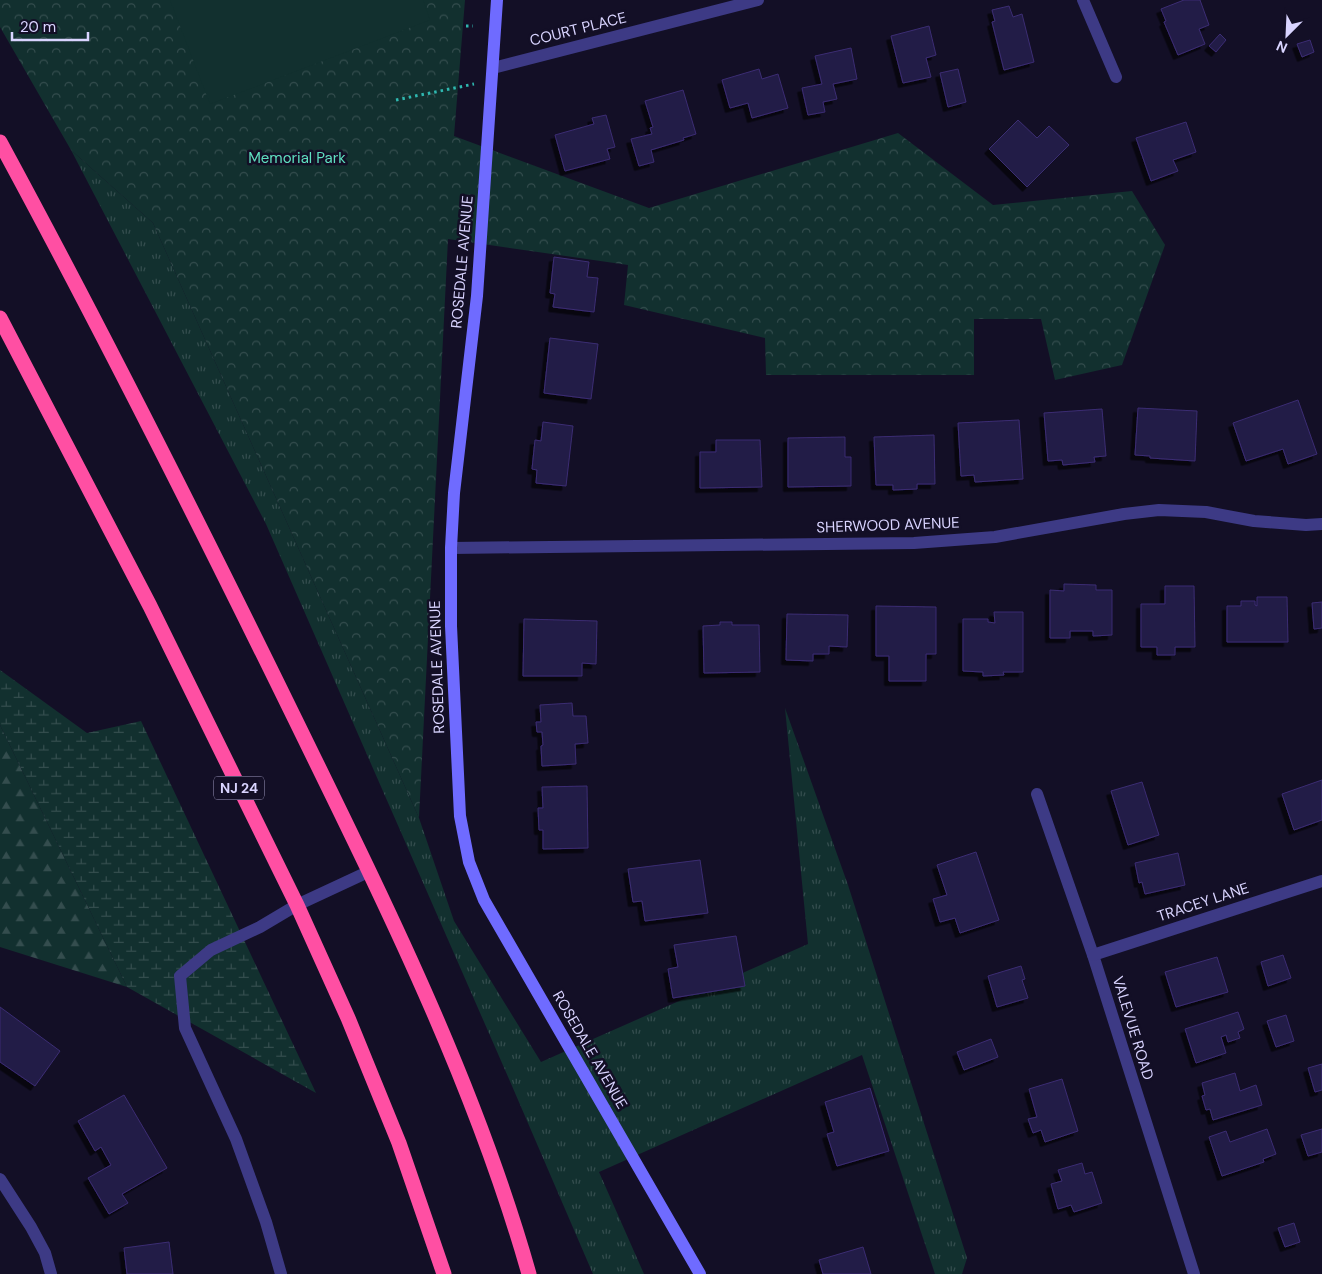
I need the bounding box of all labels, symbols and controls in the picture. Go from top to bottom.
street label: COURT PLACE [528,7,628,51]
scale bar [12,10,89,42]
north arrow [1262,10,1312,60]
text: 20 m [20,17,56,37]
text: N [1273,37,1290,57]
park label: Memorial Park [248,148,346,168]
street label: ROSEDALE AVENUE [446,195,478,329]
street label: SHERWOOD AVENUE [816,513,960,537]
street label: ROSEDALE AVENUE [425,600,449,734]
road number: NJ 24 [214,776,264,800]
street label: TRACEY LANE [1155,878,1251,926]
street label: VALEVUE ROAD [1108,974,1158,1082]
street label: ROSEDALE AVENUE [548,987,632,1113]

